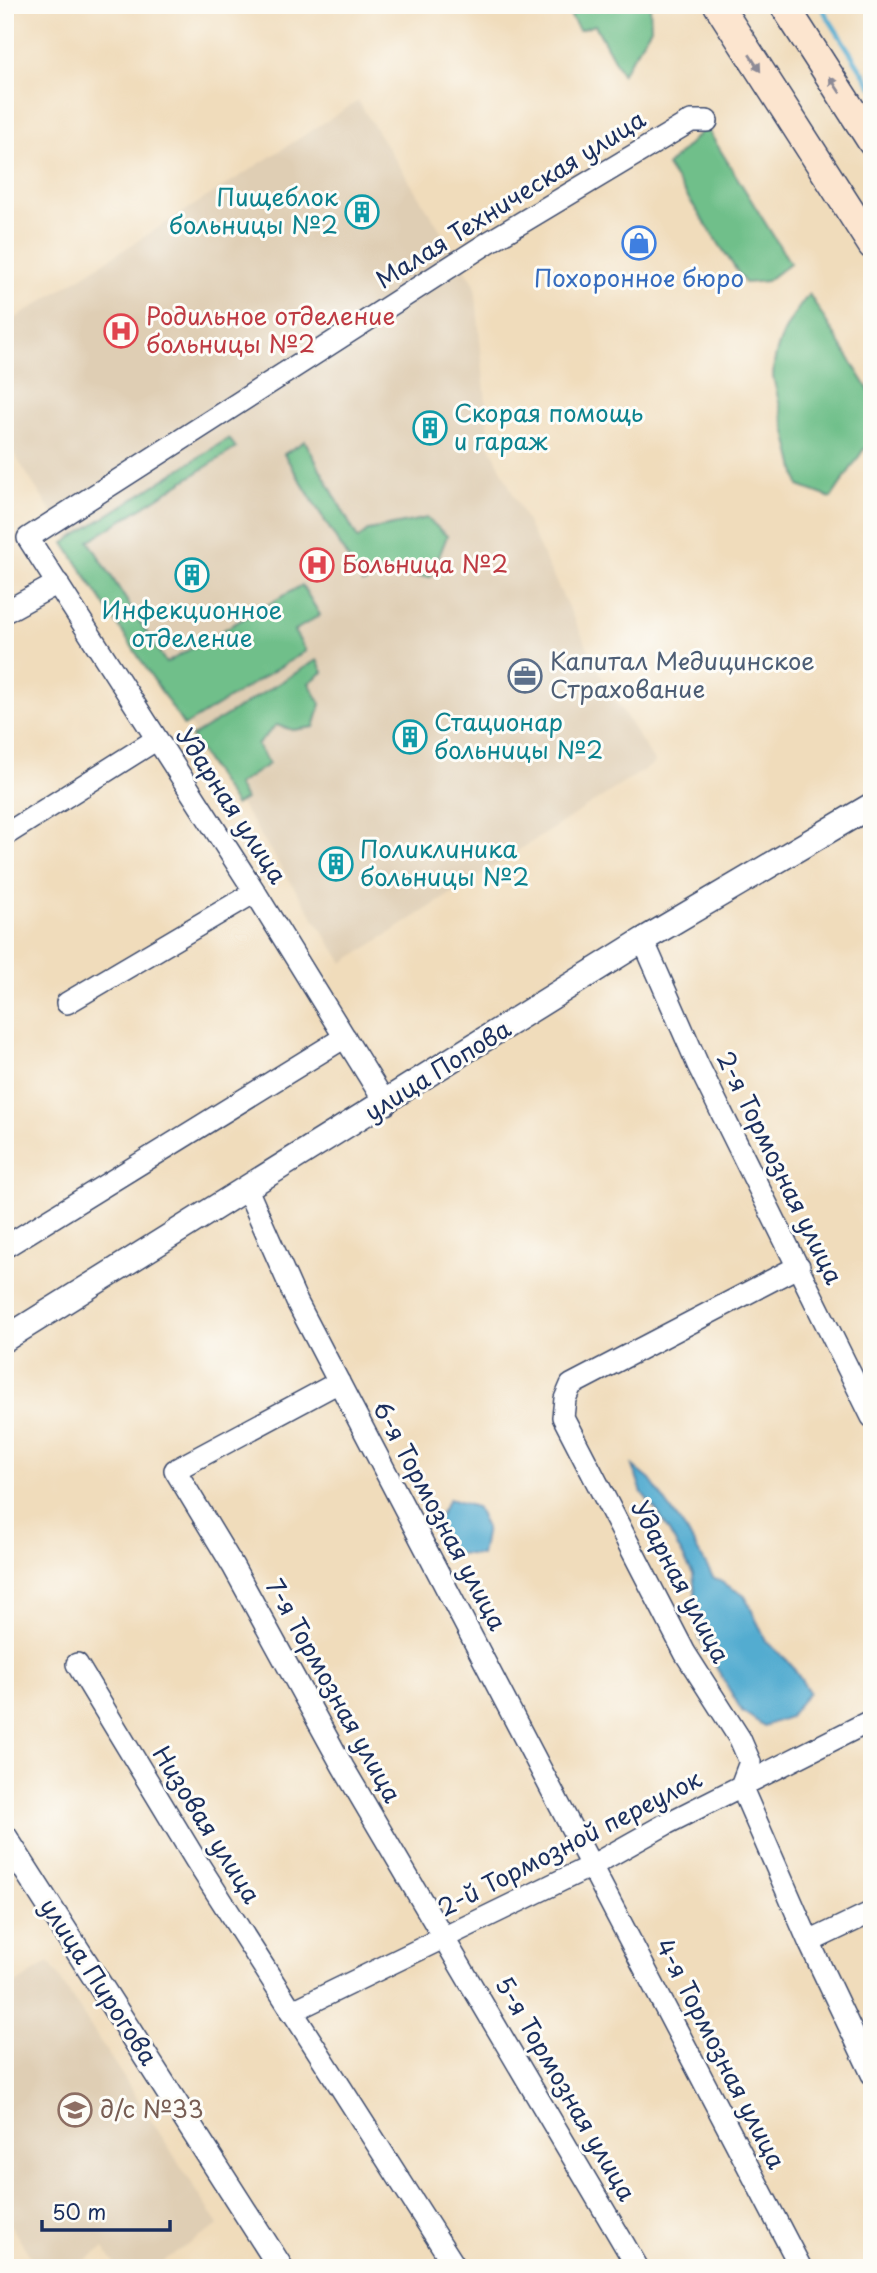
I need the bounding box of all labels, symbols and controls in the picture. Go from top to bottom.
one-way arrow [748,53,761,72]
one-way arrow [828,76,842,94]
street label: Малая Техническая улица [368,100,652,296]
place label: Пищеблок больницы №2 [169,178,339,242]
building icon: Пищеблок больницы №2 [343,193,381,231]
shop icon: Похоронное бюро [620,224,658,262]
place label: Похоронное бюро [534,259,744,295]
place label: Родильное отделение больницы №2 [146,297,395,361]
hospital icon: Родильное отделение больницы №2 [102,312,140,350]
place label: Скорая помощь и гараж [454,394,643,458]
building icon: Скорая помощь и гараж [411,409,449,447]
place label: Больница №2 [342,545,508,581]
hospital icon: Больница №2 [298,546,336,584]
building icon: Инфекционное отделение [173,556,211,594]
place label: Инфекционное отделение [102,591,282,655]
place label: Капитал Медицинское Страхование [550,642,815,706]
office icon: Капитал Медицинское Страхование [506,657,544,695]
place label: Стационар больницы №2 [434,703,603,767]
building icon: Стационар больницы №2 [391,718,429,756]
street label: Ударная улица [169,720,297,890]
place label: Поликлиника больницы №2 [360,830,529,894]
building icon: Поликлиника больницы №2 [317,845,355,883]
street label: улица Попова [357,1010,517,1129]
street label: 2-я Тормозная улица [709,1045,853,1290]
street label: 6-я Тормозная улица [365,1394,517,1636]
street label: Ударная улица [624,1493,740,1669]
street label: 7-я Тормозная улица [258,1571,411,1809]
street label: Низовая улица [145,1738,271,1910]
street label: 2-й Тормозной переулок [431,1760,708,1925]
street label: улица Пирогова [32,1890,167,2072]
street label: 4-я Тормозная улица [648,1932,796,2175]
street label: 5-я Тормозная улица [488,1969,646,2207]
place label: д/с №33 [100,2090,204,2126]
school or university icon: д/с №33 [56,2091,94,2129]
scale bar [42,2189,170,2233]
text: 50 m [52,2195,106,2227]

